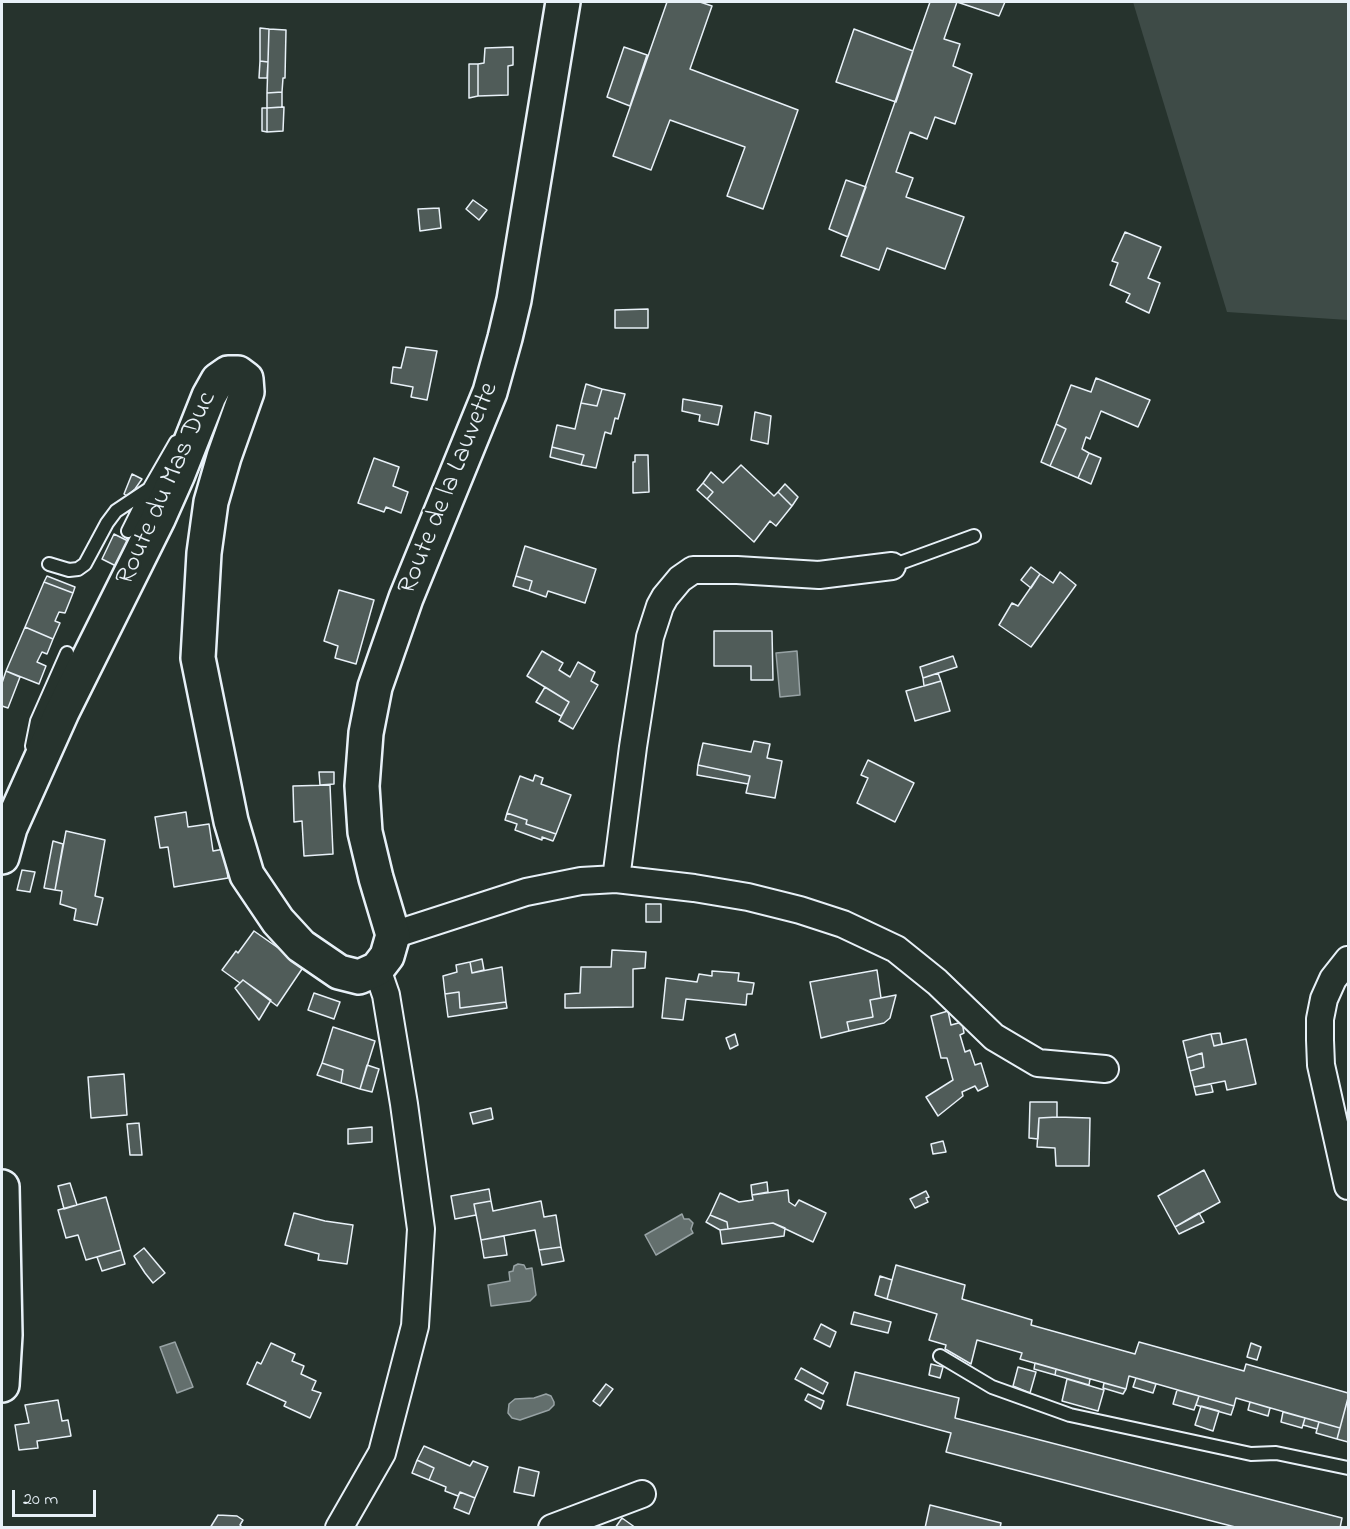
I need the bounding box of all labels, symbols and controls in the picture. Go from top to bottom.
street label: Route de la Lauvette [393,378,507,600]
street label: Route du Mas Duc [111,387,225,591]
scale bar [15,1478,99,1516]
text: 20 m [23,1487,58,1513]

